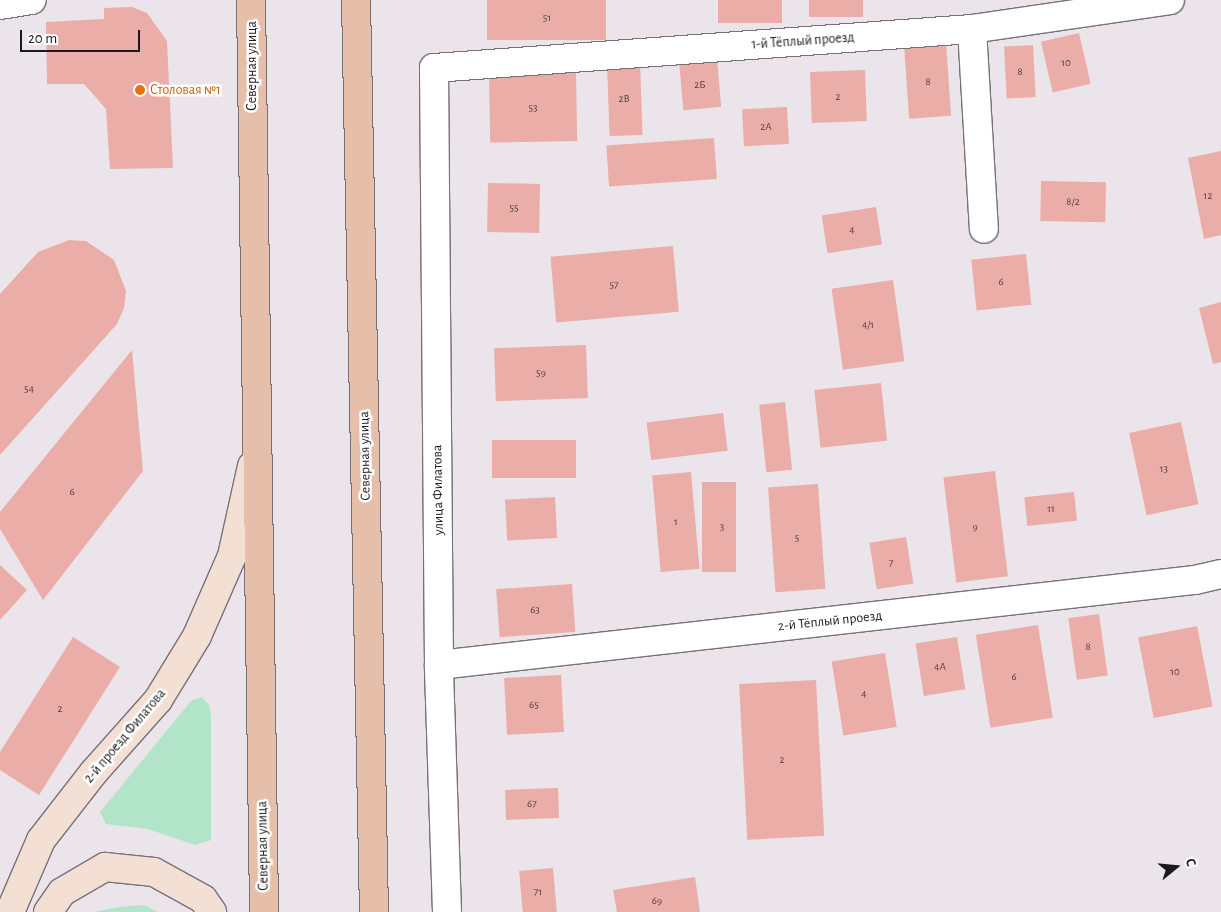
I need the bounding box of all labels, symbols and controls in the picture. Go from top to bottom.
house number: 51 [543,11,551,25]
scale bar [22,20,142,52]
street label: Северная улица [244,21,260,111]
street label: 1-й Тёплый проезд [751,29,855,53]
text: 20 m [28,31,57,46]
house number: 10 [1061,56,1071,70]
house number: 8 [1017,65,1023,79]
house number: 8 [925,75,931,89]
house number: 2Б [694,78,706,92]
place label: Столовая №1 [150,82,221,98]
marker: Столовая №1 [134,84,146,96]
house number: 2 [835,90,841,104]
house number: 2В [618,92,630,106]
house number: 53 [528,101,538,115]
house number: 2А [760,120,772,134]
house number: 12 [1204,189,1212,203]
house number: 8/2 [1066,195,1080,209]
house number: 55 [509,201,519,215]
house number: 4 [849,223,855,237]
house number: 6 [998,275,1004,289]
house number: 57 [609,278,619,292]
house number: 4/1 [862,318,874,332]
house number: 59 [536,366,546,380]
house number: 54 [24,382,34,396]
street label: Северная улица [356,411,374,501]
street label: улица Филатова [429,445,447,535]
house number: 13 [1160,462,1168,476]
house number: 6 [69,485,75,499]
house number: 11 [1047,502,1055,516]
house number: 1 [674,515,678,529]
house number: 3 [720,520,724,534]
house number: 9 [972,520,978,534]
house number: 5 [795,531,799,545]
house number: 7 [889,556,893,570]
house number: 63 [530,603,540,617]
street label: 2-й Тёплый проезд [777,607,883,635]
house number: 8 [1085,640,1091,654]
house number: 4А [934,660,946,674]
house number: 10 [1170,665,1180,679]
house number: 6 [1011,670,1017,684]
street label: 2-й проезд Филатова [81,685,169,787]
house number: 4 [861,687,867,701]
house number: 65 [529,698,539,712]
house number: 2 [57,702,63,716]
house number: 2 [779,753,785,767]
house number: 67 [527,797,537,811]
street label: Северная улица [254,801,272,891]
north arrow [1151,842,1201,892]
text: С [1183,857,1198,868]
house number: 71 [534,885,542,899]
house number: 69 [652,894,662,908]

